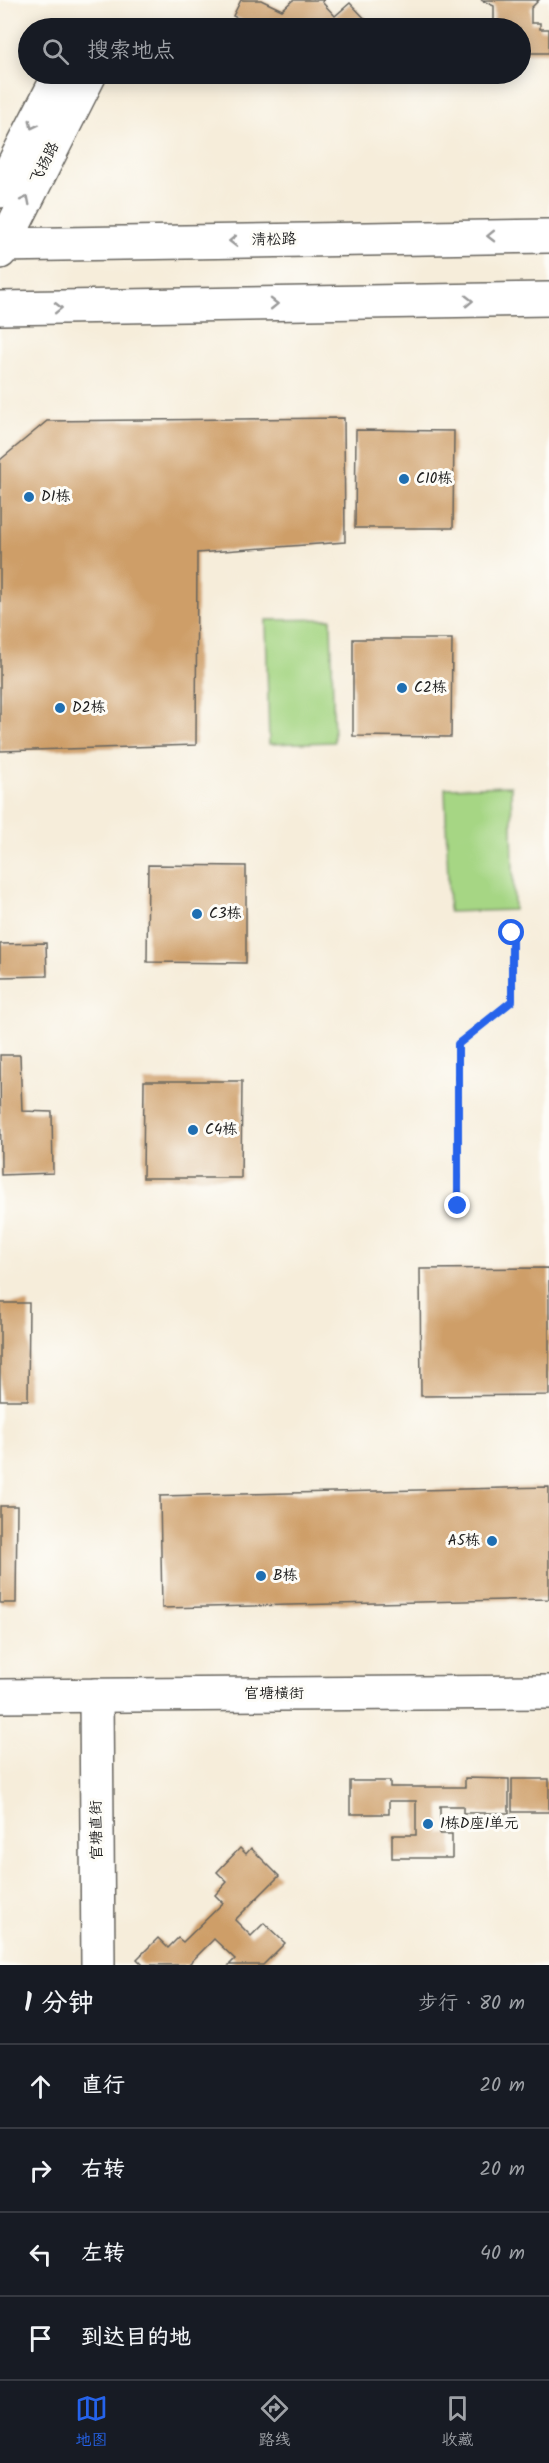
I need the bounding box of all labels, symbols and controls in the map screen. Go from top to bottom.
search box [18,18,531,84]
text: 搜索地点 [87,34,175,69]
icon: search [39,35,72,68]
one-way arrow [29,119,41,130]
street label: 飞扬路 [24,137,66,189]
one-way arrow [19,196,31,207]
street label: 清松路 [251,228,297,252]
one-way arrow [486,230,495,243]
one-way arrow [228,234,237,247]
one-way arrow [465,295,474,307]
one-way arrow [270,298,279,310]
one-way arrow [54,301,63,314]
place label: C10栋 [416,467,452,491]
marker: C10栋 [397,472,411,486]
place label: D1栋 [41,485,70,509]
marker: D1栋 [22,490,36,504]
place label: C2栋 [414,676,447,700]
marker: C2栋 [395,681,409,695]
place label: D2栋 [72,696,105,720]
marker: D2栋 [53,701,67,715]
place label: C3栋 [209,902,242,926]
marker: C3栋 [190,907,204,921]
route start [498,919,524,945]
place label: C4栋 [205,1118,237,1142]
marker: C4栋 [186,1123,200,1137]
route end [444,1192,470,1218]
place label: A5栋 [448,1529,480,1553]
marker: A5栋 [485,1534,499,1548]
place label: B栋 [273,1564,298,1588]
marker: B栋 [254,1569,268,1583]
street label: 官塘横街 [244,1682,304,1706]
street label: 官塘直街 [84,1800,110,1860]
place label: 1栋D座1单元 [440,1812,519,1836]
marker: 1栋D座1单元 [421,1817,435,1831]
text: 1 分钟 [24,1983,94,2025]
text: 步行 · 80 m [418,1988,525,2020]
text: 直行 [81,2069,125,2104]
icon: ahead [24,2070,57,2103]
text: 20 m [479,2070,525,2102]
text: 右转 [81,2153,125,2188]
icon: right [24,2154,57,2187]
text: 20 m [479,2154,525,2186]
text: 左转 [81,2237,125,2272]
icon: left [24,2238,57,2271]
text: 40 m [480,2238,525,2270]
text: 到达目的地 [81,2321,191,2356]
icon: arrive [24,2322,57,2355]
tab: 地图 [75,2392,108,2453]
tab: 路线 [258,2392,291,2453]
tab: 收藏 [441,2392,474,2453]

